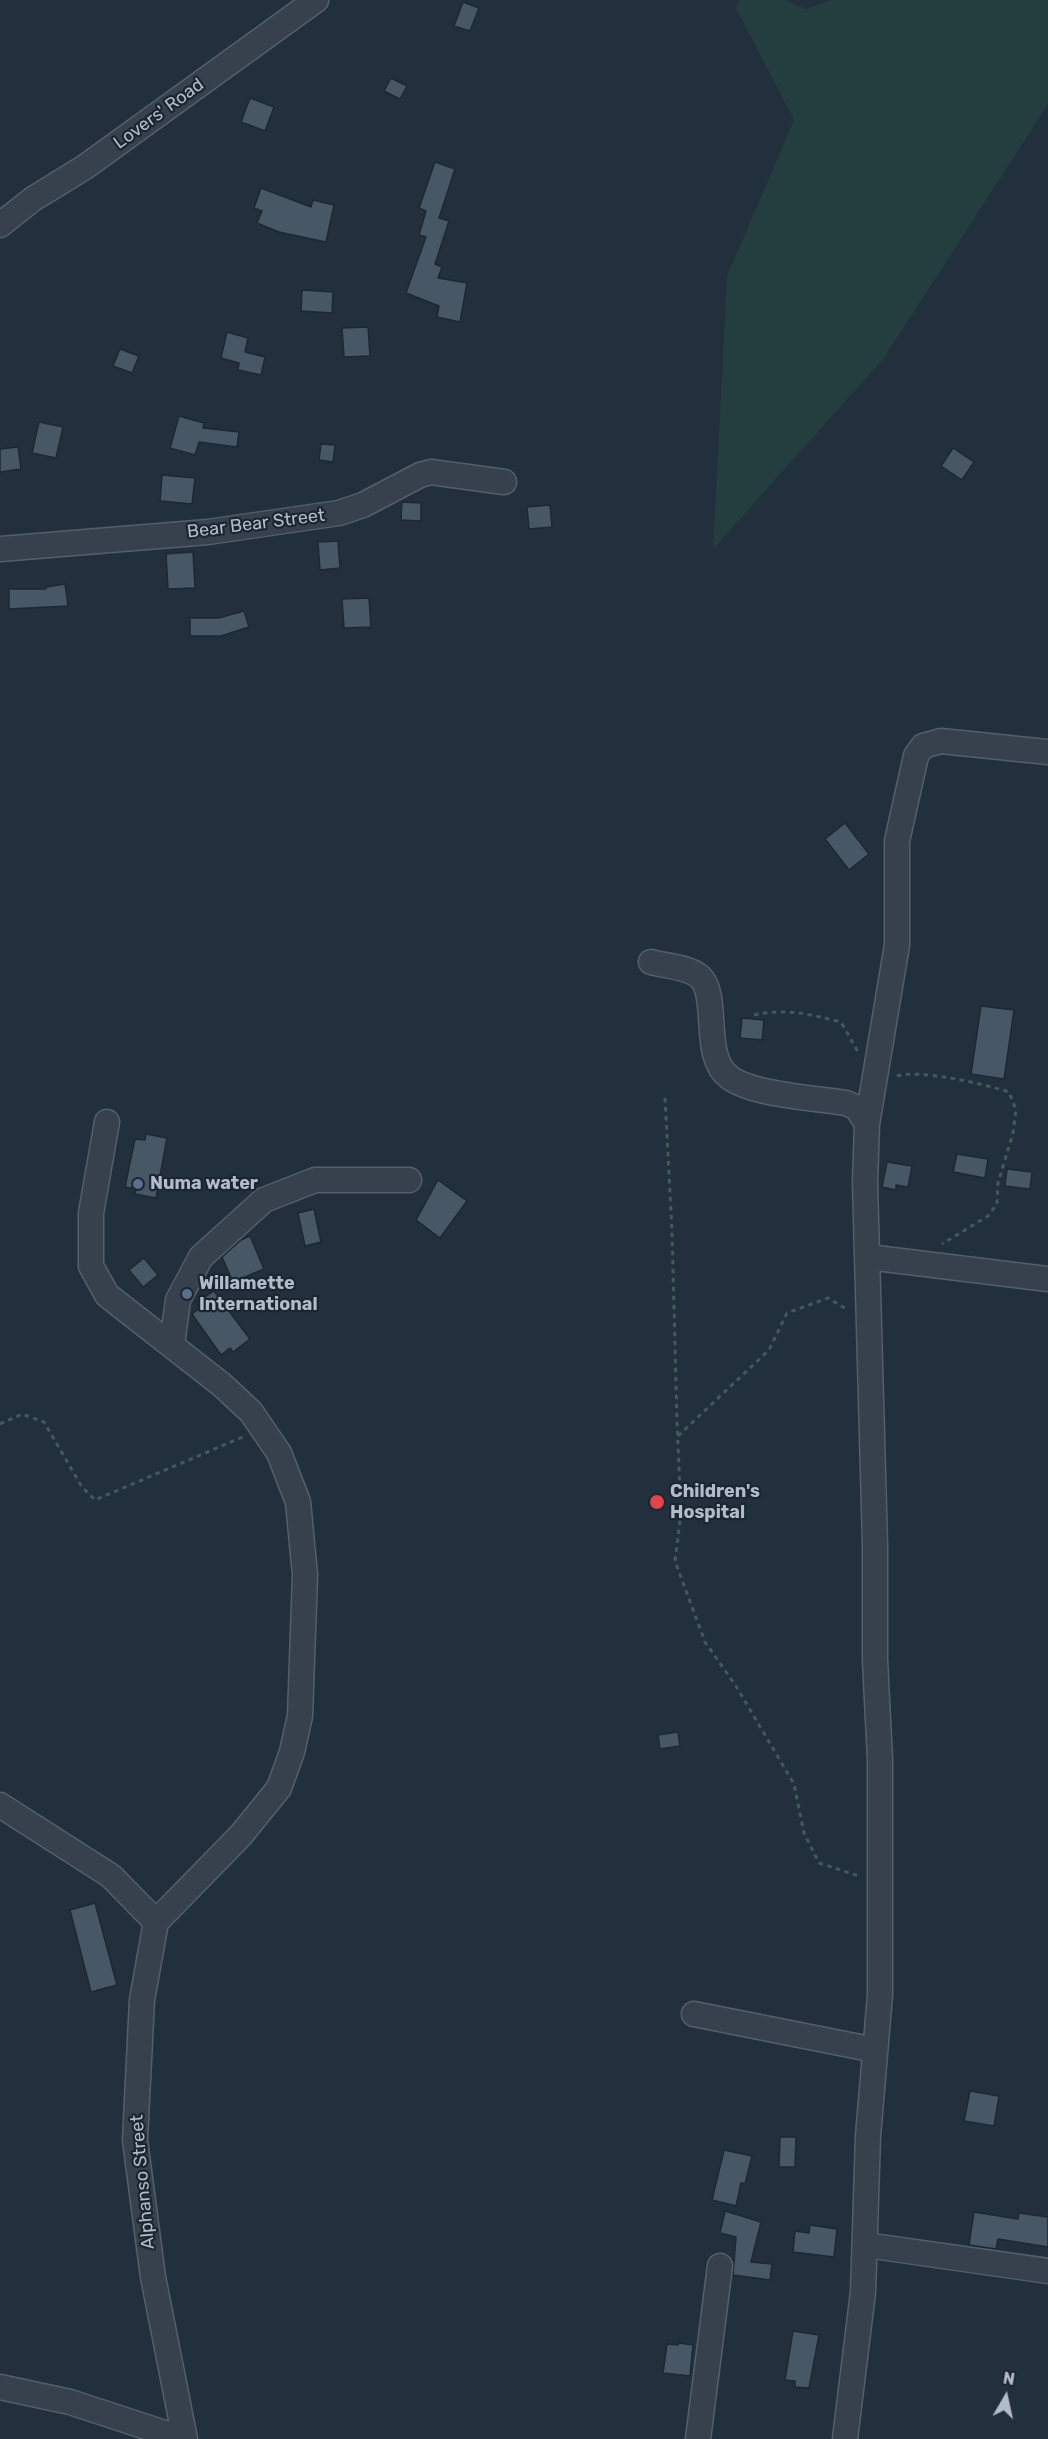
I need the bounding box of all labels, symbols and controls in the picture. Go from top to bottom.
street label: Lovers' Road [110,74,208,154]
street label: Bear Bear Street [186,505,326,543]
place label: Numa water [150,1173,258,1195]
marker: Numa water [131,1177,145,1191]
place label: Willamette International [199,1273,318,1316]
marker: Willamette International [180,1287,194,1301]
place label: Children's Hospital [670,1481,760,1524]
marker: Children's Hospital [648,1493,666,1511]
street label: Alphanso Street [126,2114,160,2250]
north arrow [976,2367,1036,2427]
text: N [1002,2368,1016,2389]

